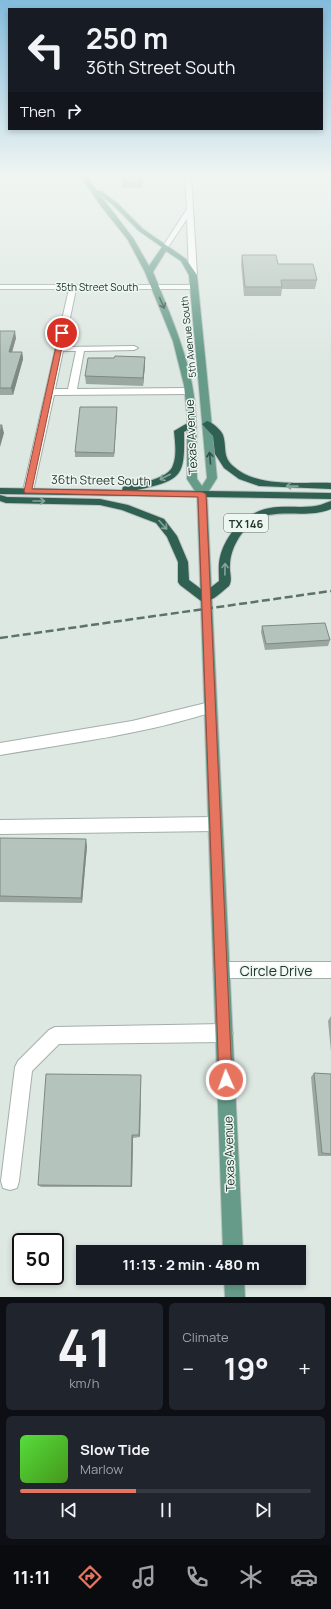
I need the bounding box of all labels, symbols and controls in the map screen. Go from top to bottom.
text: 250 m [86,19,168,57]
icon: left [20,24,72,76]
text: 36th Street South [86,55,235,79]
icon: right [63,100,85,122]
text: Then [20,101,55,122]
street label: 35th Street South [56,280,138,294]
street label: 5th Avenue South [177,295,199,378]
one-way arrow [159,296,166,308]
pin [45,316,79,350]
icon: arrive [51,322,73,344]
street label: Texas Avenue [181,399,201,475]
one-way arrow [207,452,214,465]
street label: 36th Street South [51,471,151,489]
one-way arrow [159,474,171,481]
one-way arrow [286,482,299,489]
one-way arrow [32,497,45,505]
road number: TX 146 [224,514,268,532]
one-way arrow [159,520,168,531]
one-way arrow [221,563,229,576]
street label: Circle Drive [240,961,312,980]
position arrow [205,1059,247,1101]
street label: Texas Avenue [219,1116,239,1192]
speed limit sign: 50 [12,1233,64,1285]
text: 11:13 · 2 min · 480 m [122,1254,260,1275]
text: 41 [57,1312,111,1383]
text: Climate [183,1328,229,1346]
text: 19° [224,1348,269,1389]
text: − [183,1354,194,1384]
text: + [298,1354,311,1384]
text: km/h [69,1374,99,1392]
text: Slow Tide [80,1439,150,1460]
text: Marlow [80,1460,123,1478]
icon: previous [58,1499,80,1521]
icon: pause [155,1499,177,1521]
icon: next [252,1499,274,1521]
icon: directions [76,1563,104,1591]
icon: music [130,1563,158,1591]
icon: phone [183,1563,211,1591]
icon: climate [237,1563,265,1591]
icon: car [290,1563,318,1591]
text: 11:11 [13,1565,50,1589]

